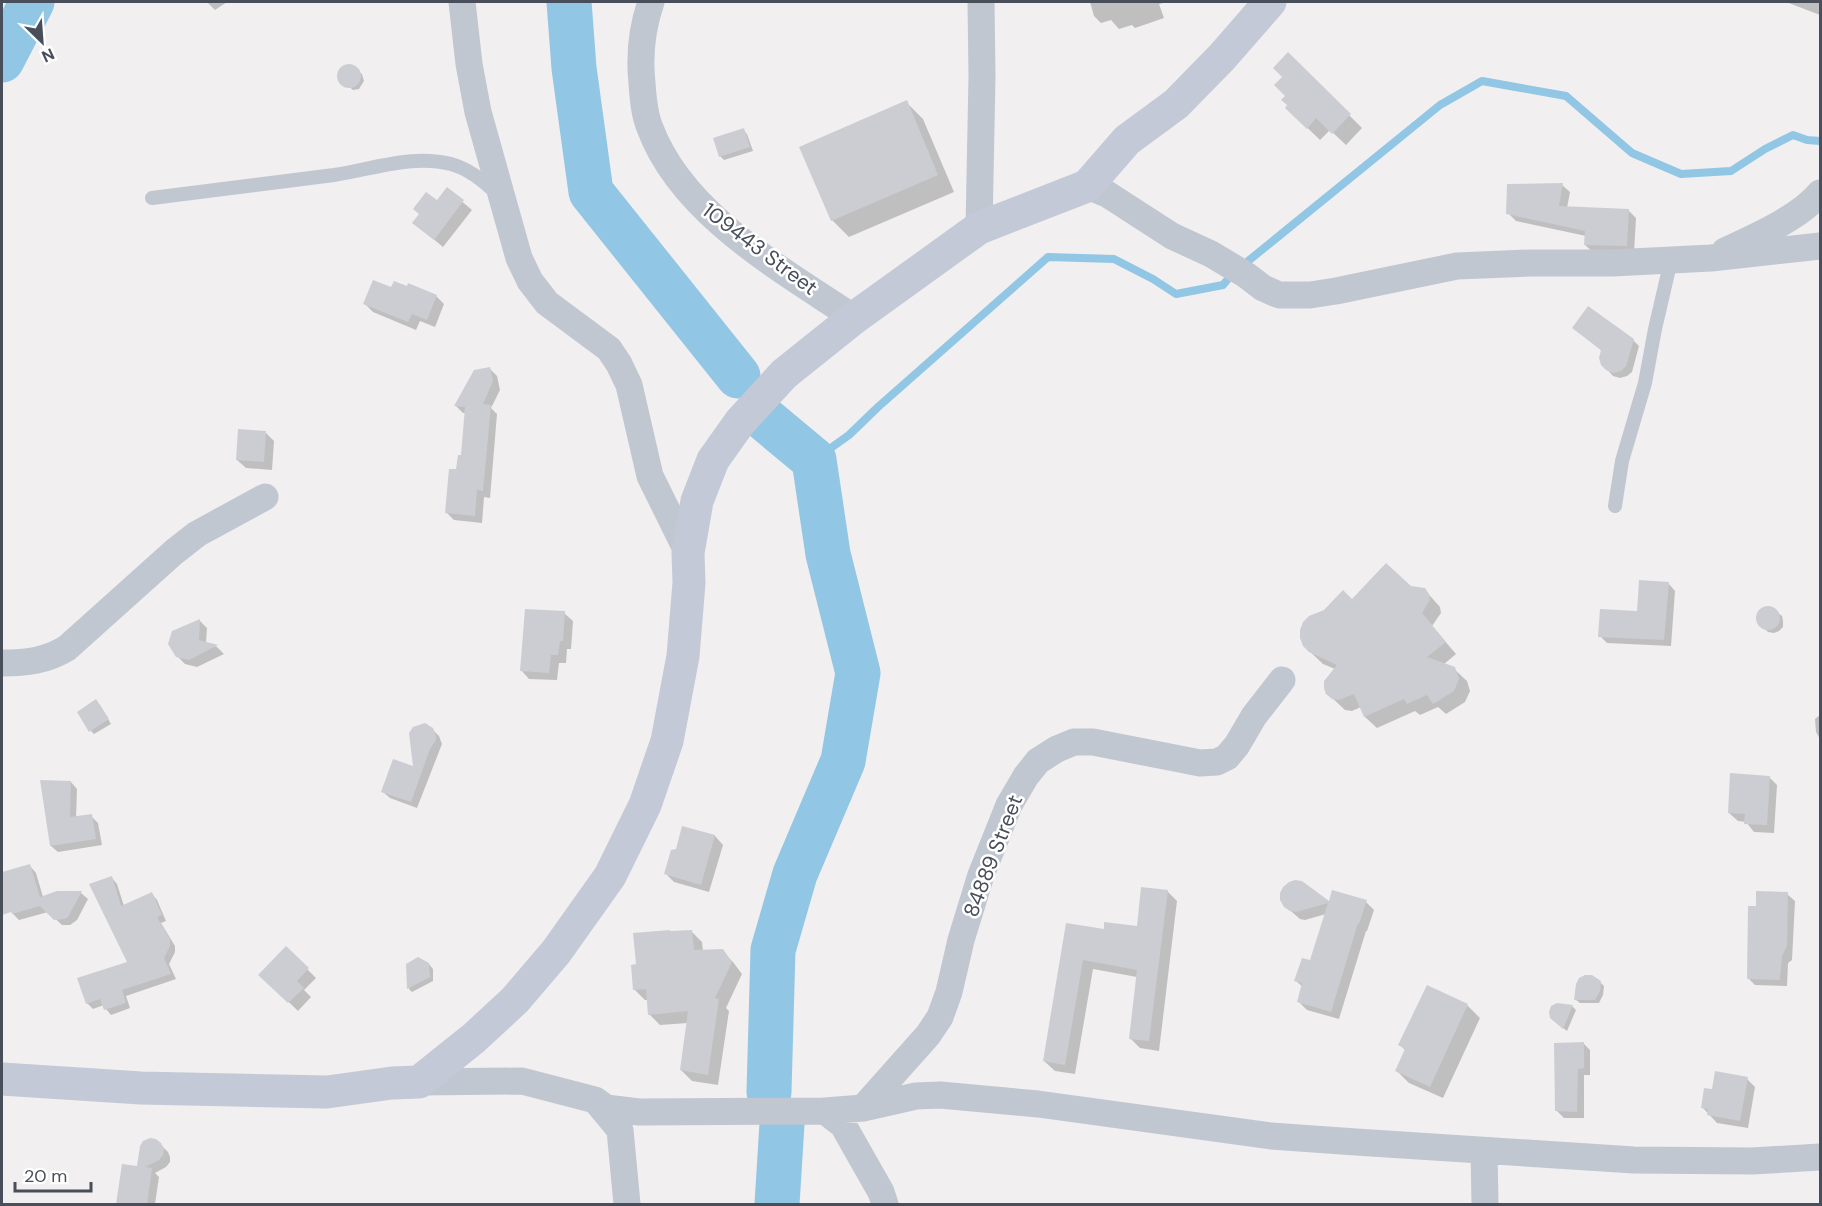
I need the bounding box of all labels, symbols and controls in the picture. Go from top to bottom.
north arrow [12,12,72,72]
text: N [38,43,58,67]
street label: 109443 Street [697,197,823,301]
street label: 84889 Street [957,791,1029,921]
scale bar [15,1155,92,1193]
text: 20 m [24,1164,67,1188]

